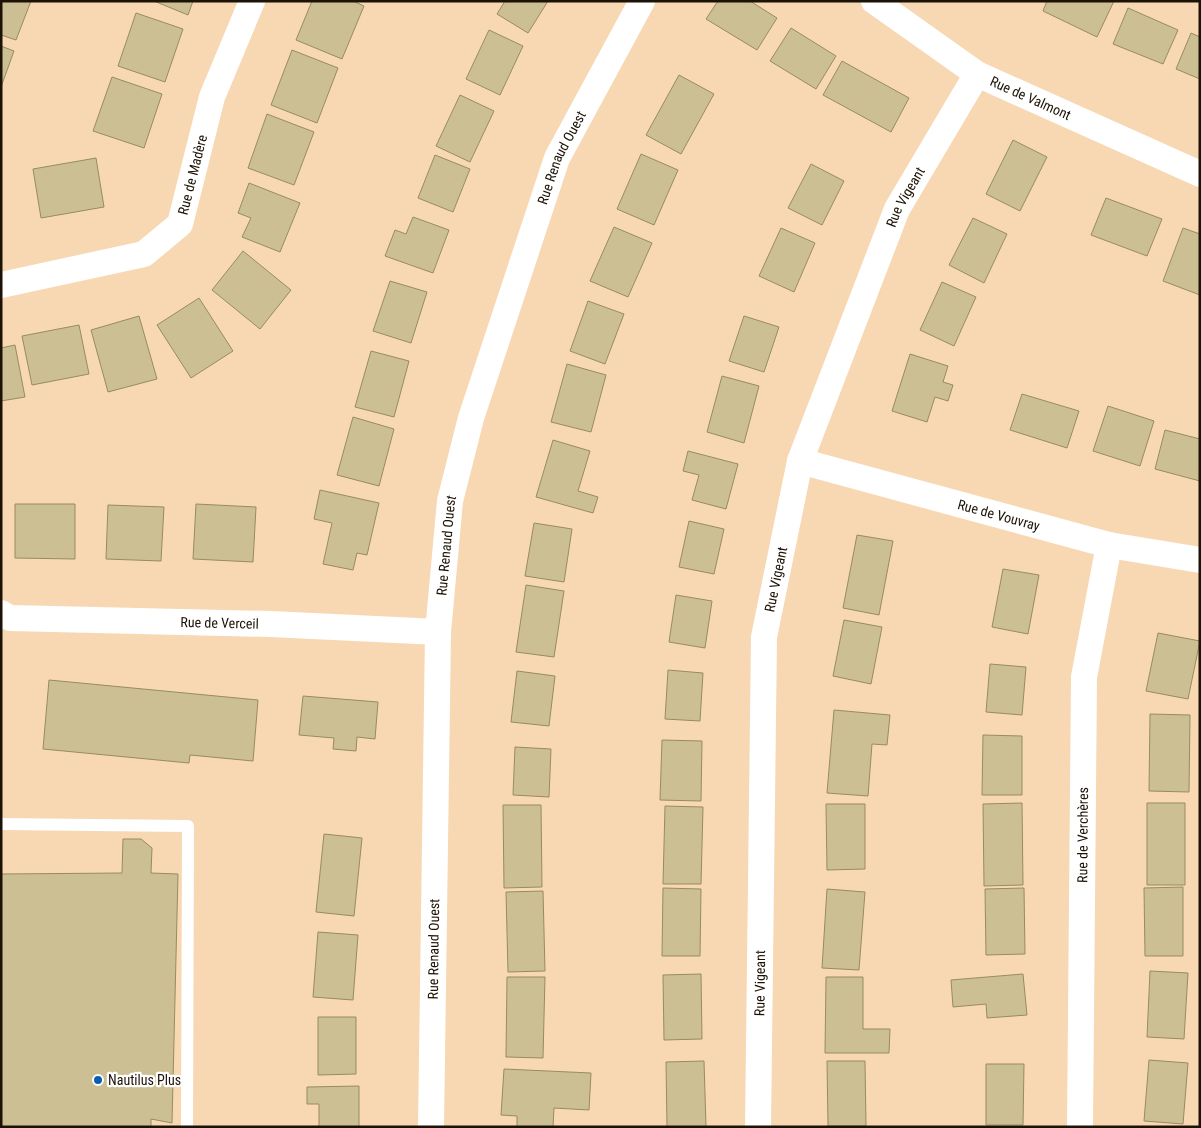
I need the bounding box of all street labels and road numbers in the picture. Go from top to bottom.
street label: Rue de Valmont [988,73,1073,123]
street label: Rue Renaud Ouest [534,108,589,207]
street label: Rue de Madère [175,132,210,217]
street label: Rue Vigeant [883,164,928,229]
street label: Rue Renaud Ouest [433,493,459,596]
street label: Rue de Vouvray [956,496,1042,534]
street label: Rue Vigeant [761,545,790,613]
street label: Rue de Verceil [180,614,259,632]
street label: Rue de Verchères [1074,787,1091,883]
street label: Rue Renaud Ouest [425,899,442,1000]
street label: Rue Vigeant [751,950,768,1016]

